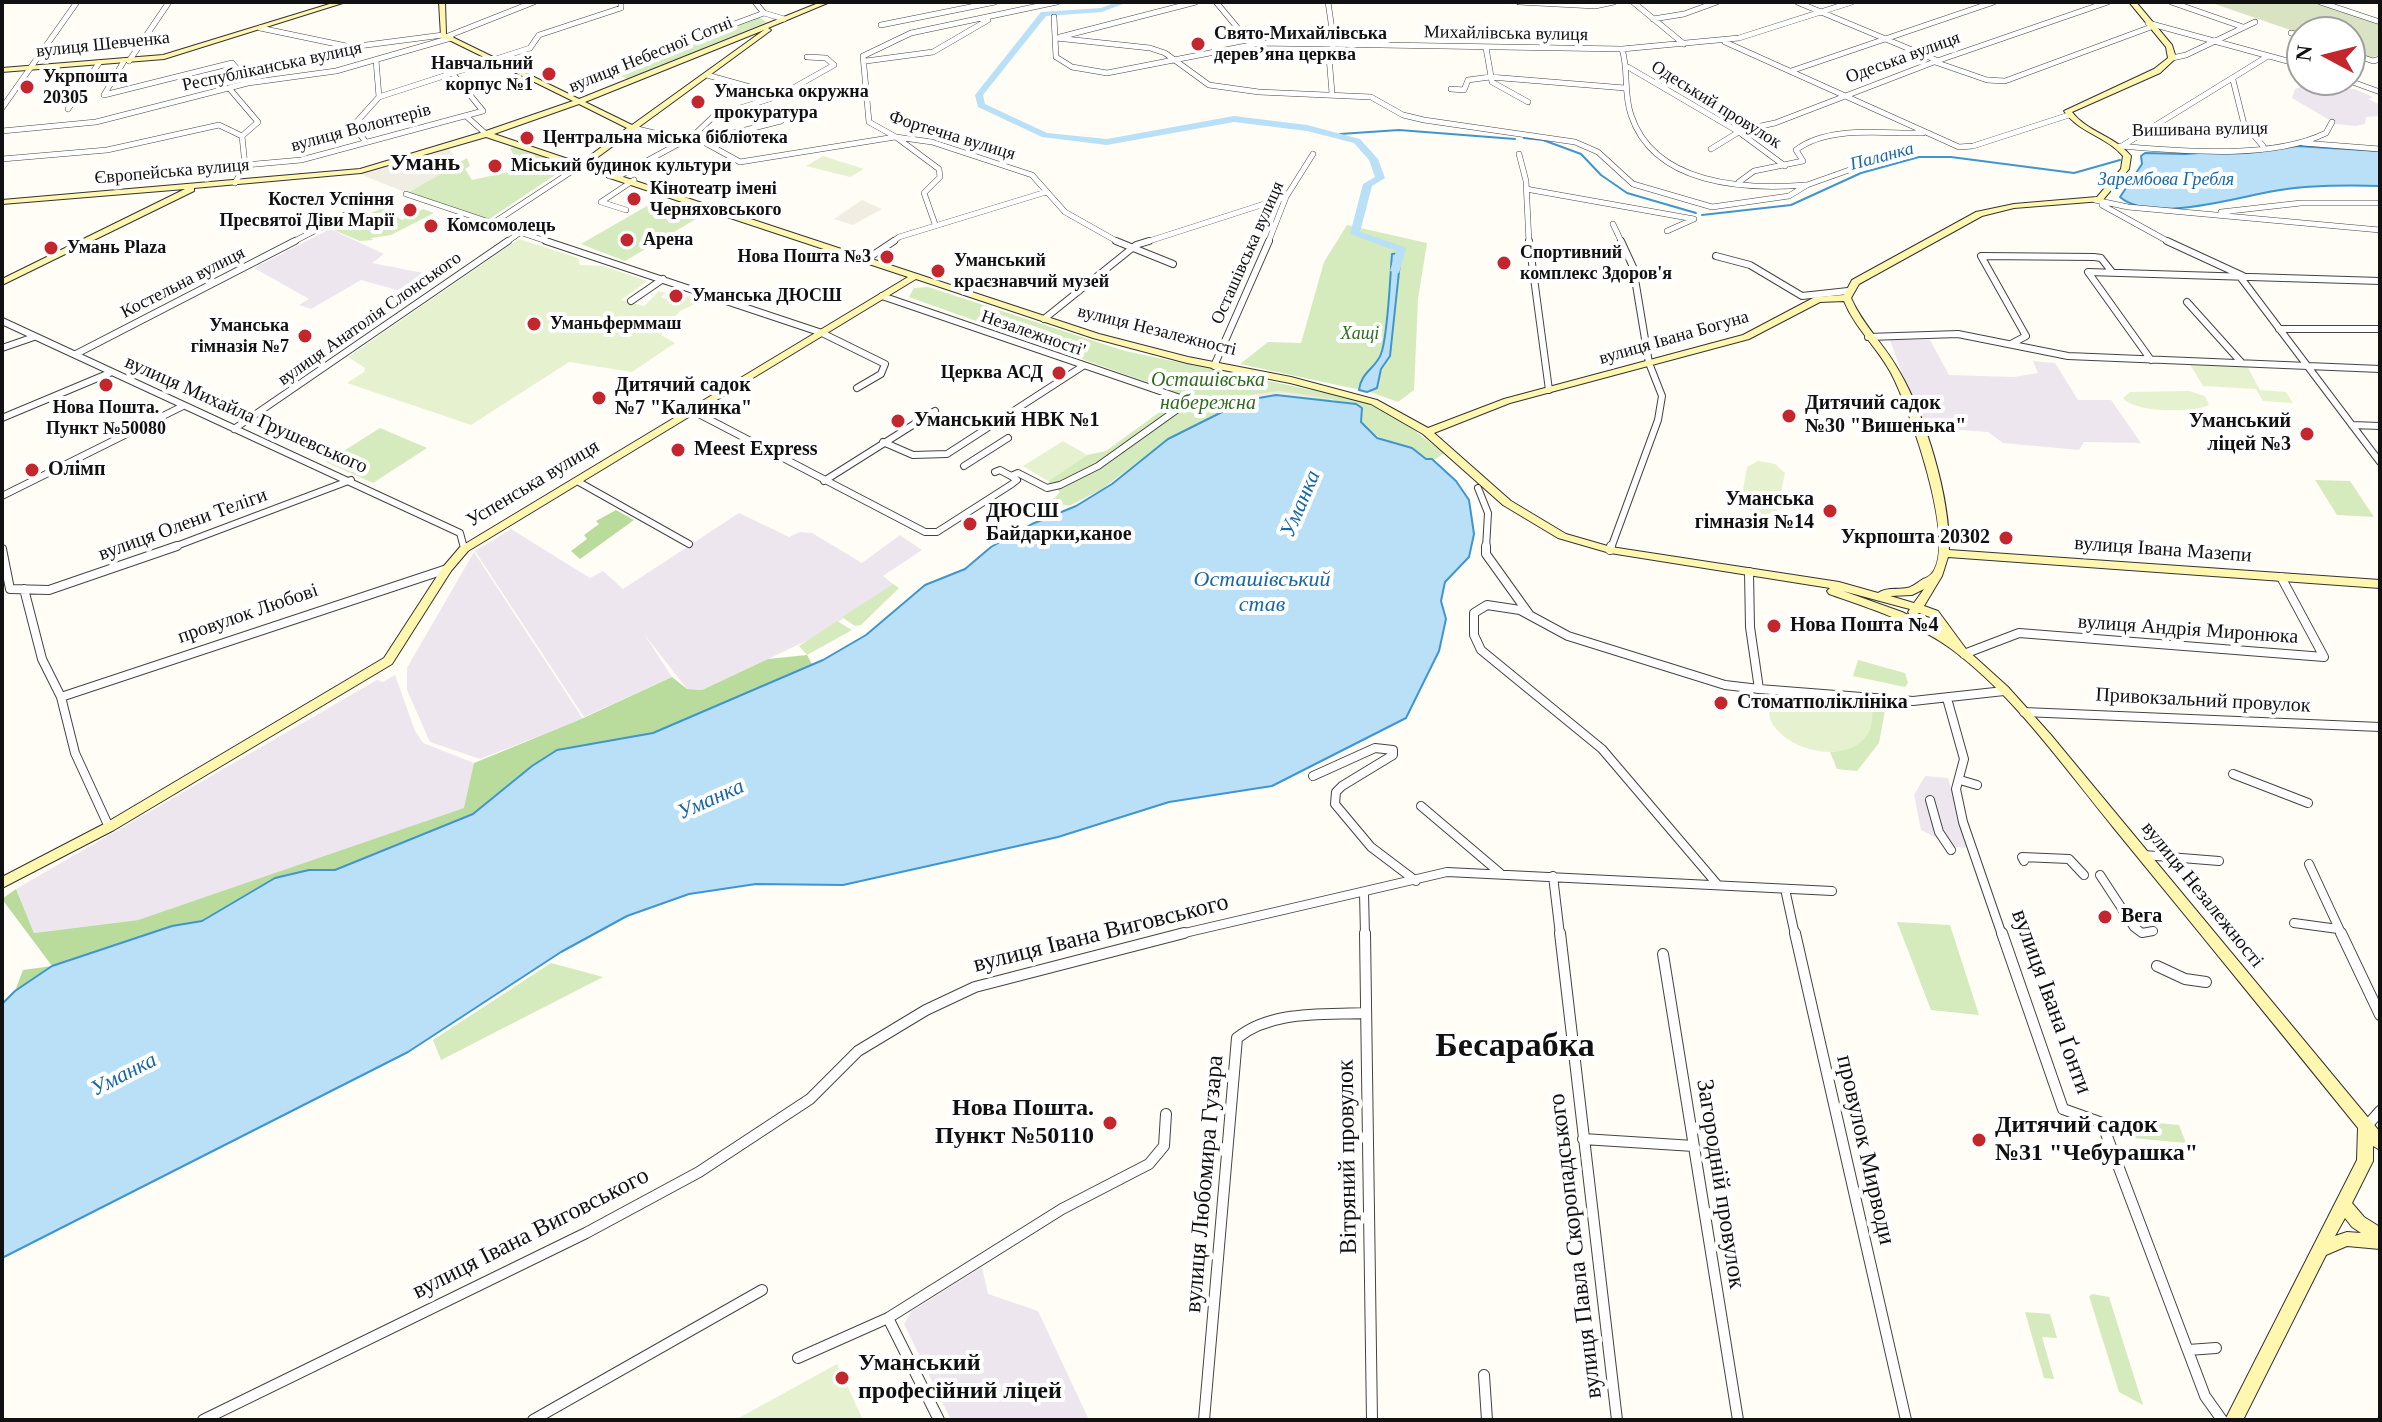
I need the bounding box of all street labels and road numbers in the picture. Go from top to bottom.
street label: вулиця Небесної Сотні [566,12,736,98]
street label: Михайлівська вулиця [1424,22,1588,46]
street label: вулиця Шевченка [35,27,171,63]
street label: Одеська вулиця [1843,27,1963,89]
street label: Республіканська вулиця [180,37,364,97]
street label: Одеський провулок [1647,56,1785,154]
street label: вулиця Волонтерів [289,99,433,157]
street label: Фортечна вулиця [886,106,1018,166]
street label: Вишивана вулиця [2132,118,2268,142]
street label: Європейська вулиця [94,154,250,190]
street label: Осташівська вулиця [1207,178,1289,328]
street label: Костельна вулиця [117,242,249,324]
street label: вулиця Анатолія Слонського [274,247,466,391]
street label: вулиця Незалежності [1075,301,1239,361]
street label: Незалежності' [978,306,1088,362]
street label: вулиця Івана Богуна [1597,306,1751,370]
street label: вулиця Михайла Грушевського [121,351,371,479]
street label: Успенська вулиця [462,435,604,533]
street label: вулиця Олени Теліги [95,483,271,567]
street label: вулиця Івана Мазепи [2074,532,2252,568]
street label: провулок Любові [175,579,321,649]
street label: вулиця Андрія Миронюка [2077,610,2299,650]
street label: Привокзальний провулок [2095,683,2311,719]
street label: вулиця Незалежності [2136,817,2268,973]
street label: вулиця Івана Виговського [970,888,1232,980]
street label: вулиця Івана Ґонти [2004,906,2098,1098]
street label: провулок Мирводи [1829,1052,1901,1248]
street label: вулиця Любомира Гузара [1179,1054,1231,1314]
street label: Вітряний провулок [1332,1059,1364,1255]
street label: Загородній провулок [1689,1077,1751,1291]
street label: вулиця Павла Скоропадського [1543,1092,1609,1400]
street label: вулиця Івана Виговського [408,1162,654,1306]

